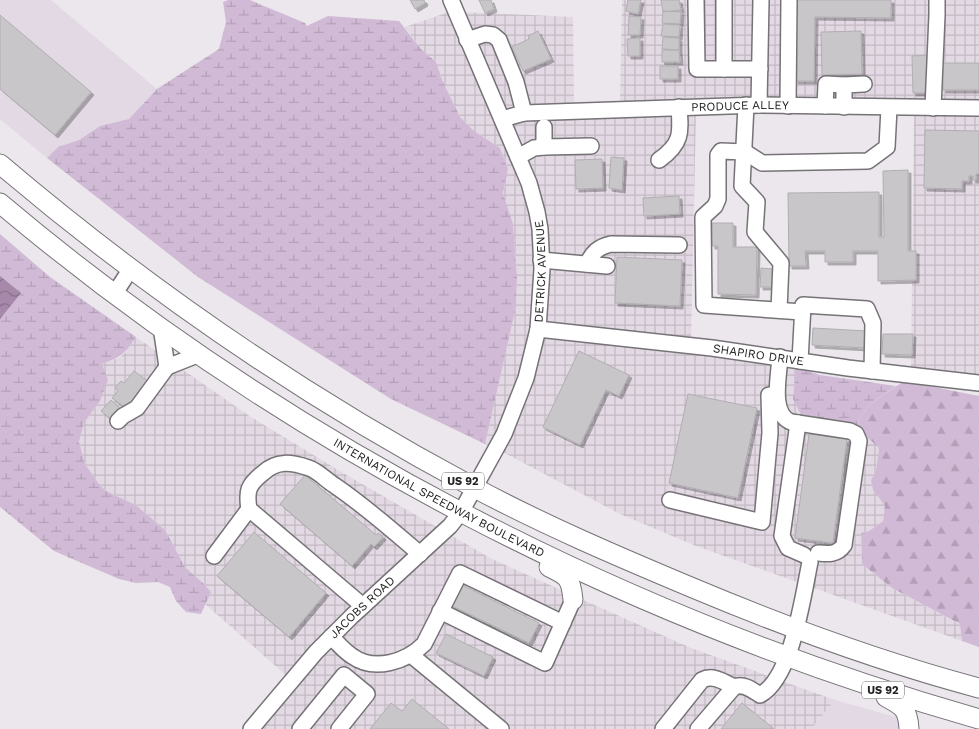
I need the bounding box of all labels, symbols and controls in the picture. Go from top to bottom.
street label: PRODUCE ALLEY [691,98,789,114]
street label: DETRICK AVENUE [531,219,549,323]
street label: SHAPIRO DRIVE [712,341,805,368]
street label: INTERNATIONAL SPEEDWAY BOULEVARD [331,435,547,560]
road number: US 92 [442,472,484,490]
street label: JACOBS ROAD [327,573,398,641]
road number: US 92 [862,682,904,698]

